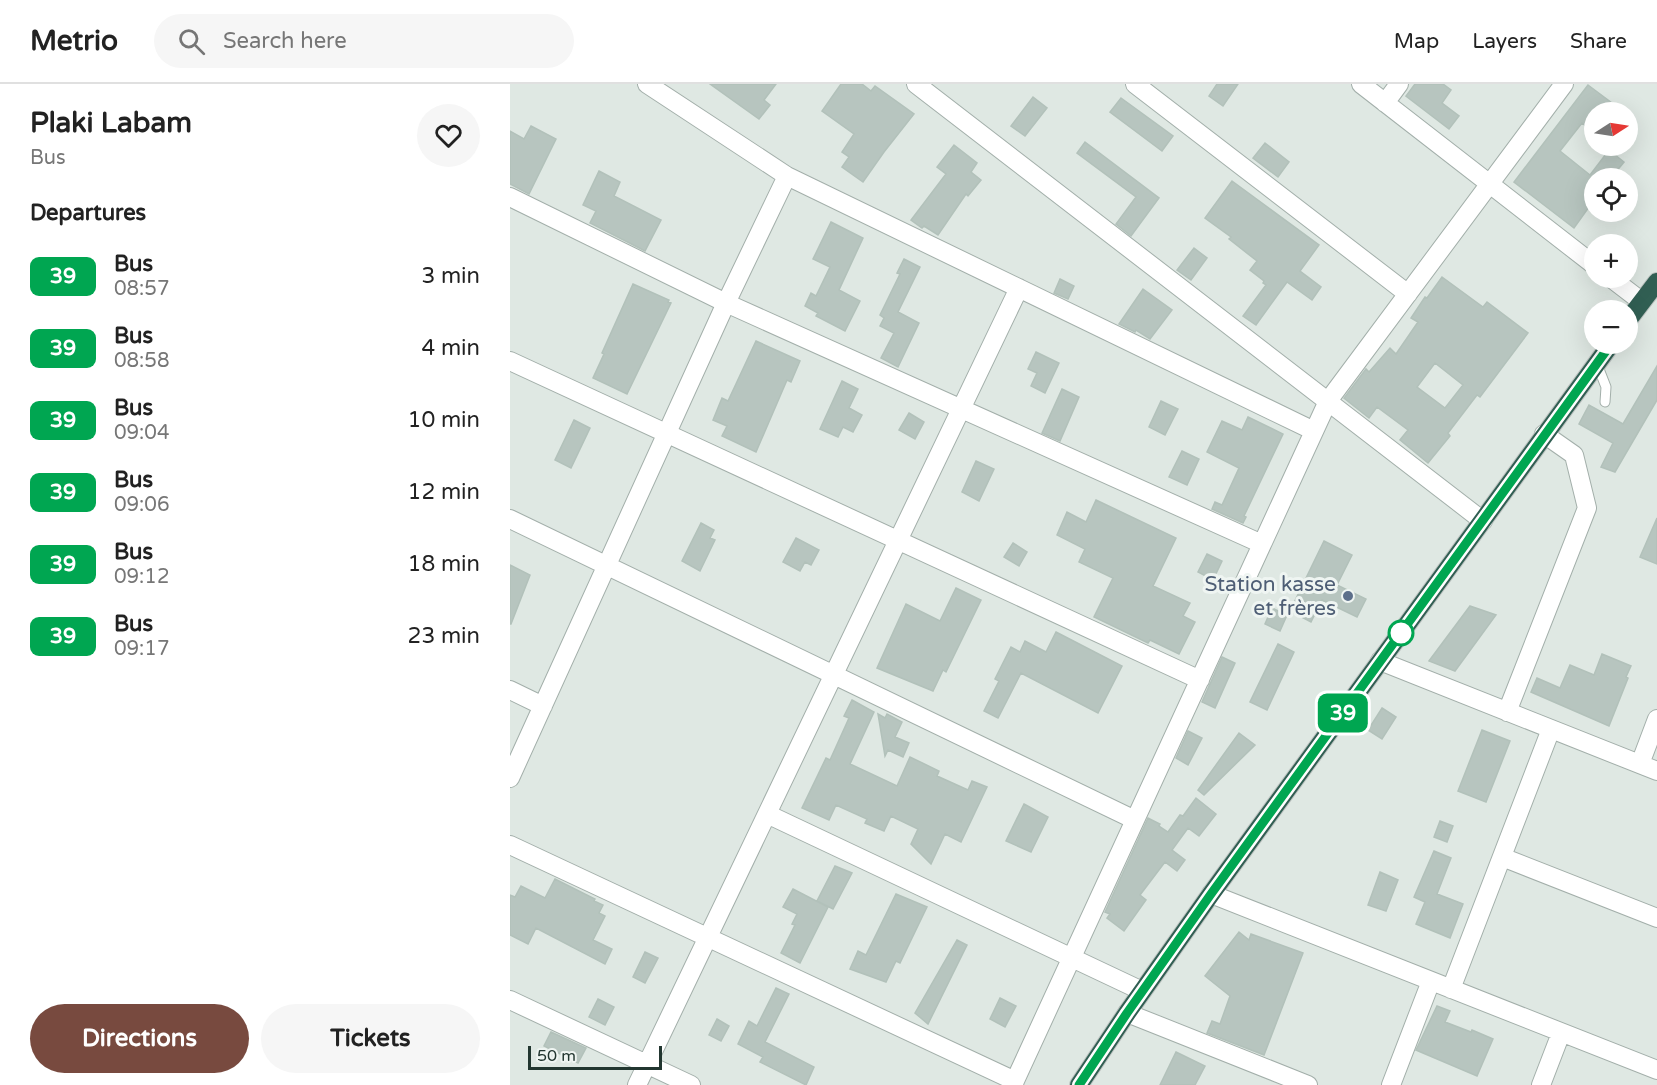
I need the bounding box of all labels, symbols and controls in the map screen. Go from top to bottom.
search box [154,14,574,68]
text: Metrio [30,24,118,58]
icon: search [175,25,208,58]
text: Search here [223,28,347,54]
text: Map [1394,29,1439,54]
text: Layers [1472,29,1537,54]
text: Share [1570,29,1627,54]
north arrow [1584,102,1638,156]
map controls [1584,102,1638,354]
button: heart [417,104,480,167]
text: Plaki Labam [30,106,192,140]
text: Bus [30,146,66,170]
button: locate [1584,168,1638,222]
text: Departures [30,200,146,226]
button: + [1584,234,1638,288]
text: Bus [114,251,153,277]
text: 3 min [421,263,480,289]
text: 39 [50,264,76,289]
text: 08:57 [114,277,169,301]
button: − [1584,300,1638,354]
text: Bus [114,323,153,349]
text: 4 min [421,335,480,361]
text: 39 [50,336,76,361]
text: 08:58 [114,349,169,373]
text: Bus [114,395,153,421]
text: 10 min [408,407,480,433]
text: 39 [50,408,76,433]
text: 09:04 [114,421,169,445]
text: Bus [114,467,153,493]
text: 12 min [408,479,480,505]
text: 39 [50,480,76,505]
text: 09:06 [114,493,169,517]
text: Bus [114,539,153,565]
text: 18 min [408,551,480,577]
text: 39 [50,552,76,577]
text: 09:12 [114,565,169,589]
place label: Station kasse et frères [1205,572,1336,621]
marker: Station kasse et frères [1341,589,1355,603]
text: Bus [114,611,153,637]
unlabelled marker [1388,620,1414,646]
text: 23 min [408,623,480,649]
text: 39 [50,624,76,649]
text: 09:17 [114,637,169,661]
line badge: 39 [1316,694,1370,732]
text: 39 [1330,701,1356,726]
button: Directions [30,1004,249,1073]
button: Tickets [261,1004,480,1073]
scale bar [528,1043,662,1070]
text: 50 m [537,1046,576,1066]

